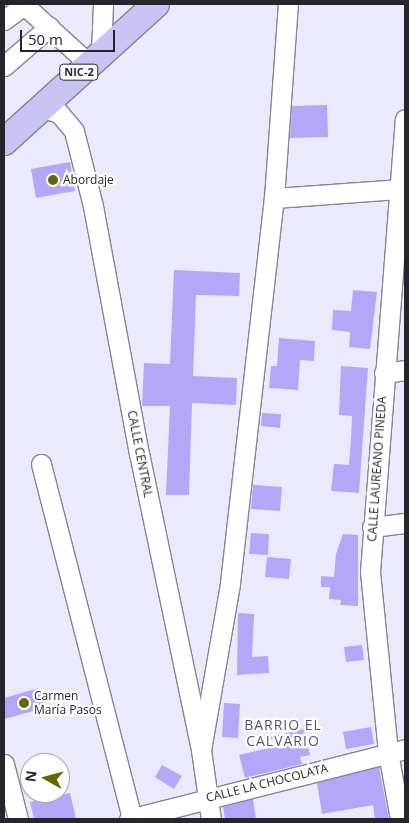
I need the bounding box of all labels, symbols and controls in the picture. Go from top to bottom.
scale bar [22,20,118,52]
text: 50 m [28,29,63,49]
road number: NIC-2 [59,64,99,80]
place label: Abordaje [63,173,114,187]
marker: Abordaje [47,174,59,186]
street label: CALLE LAUREANO PINEDA [365,396,389,542]
street label: CALLE CENTRAL [124,409,156,499]
place label: Carmen María Pasos [34,689,102,717]
marker: Carmen María Pasos [18,697,30,709]
district label: BARRIO EL CALVARIO [243,717,323,750]
north arrow [20,753,70,803]
street label: CALLE LA CHOCOLATA [205,761,329,805]
text: N [20,769,41,783]

